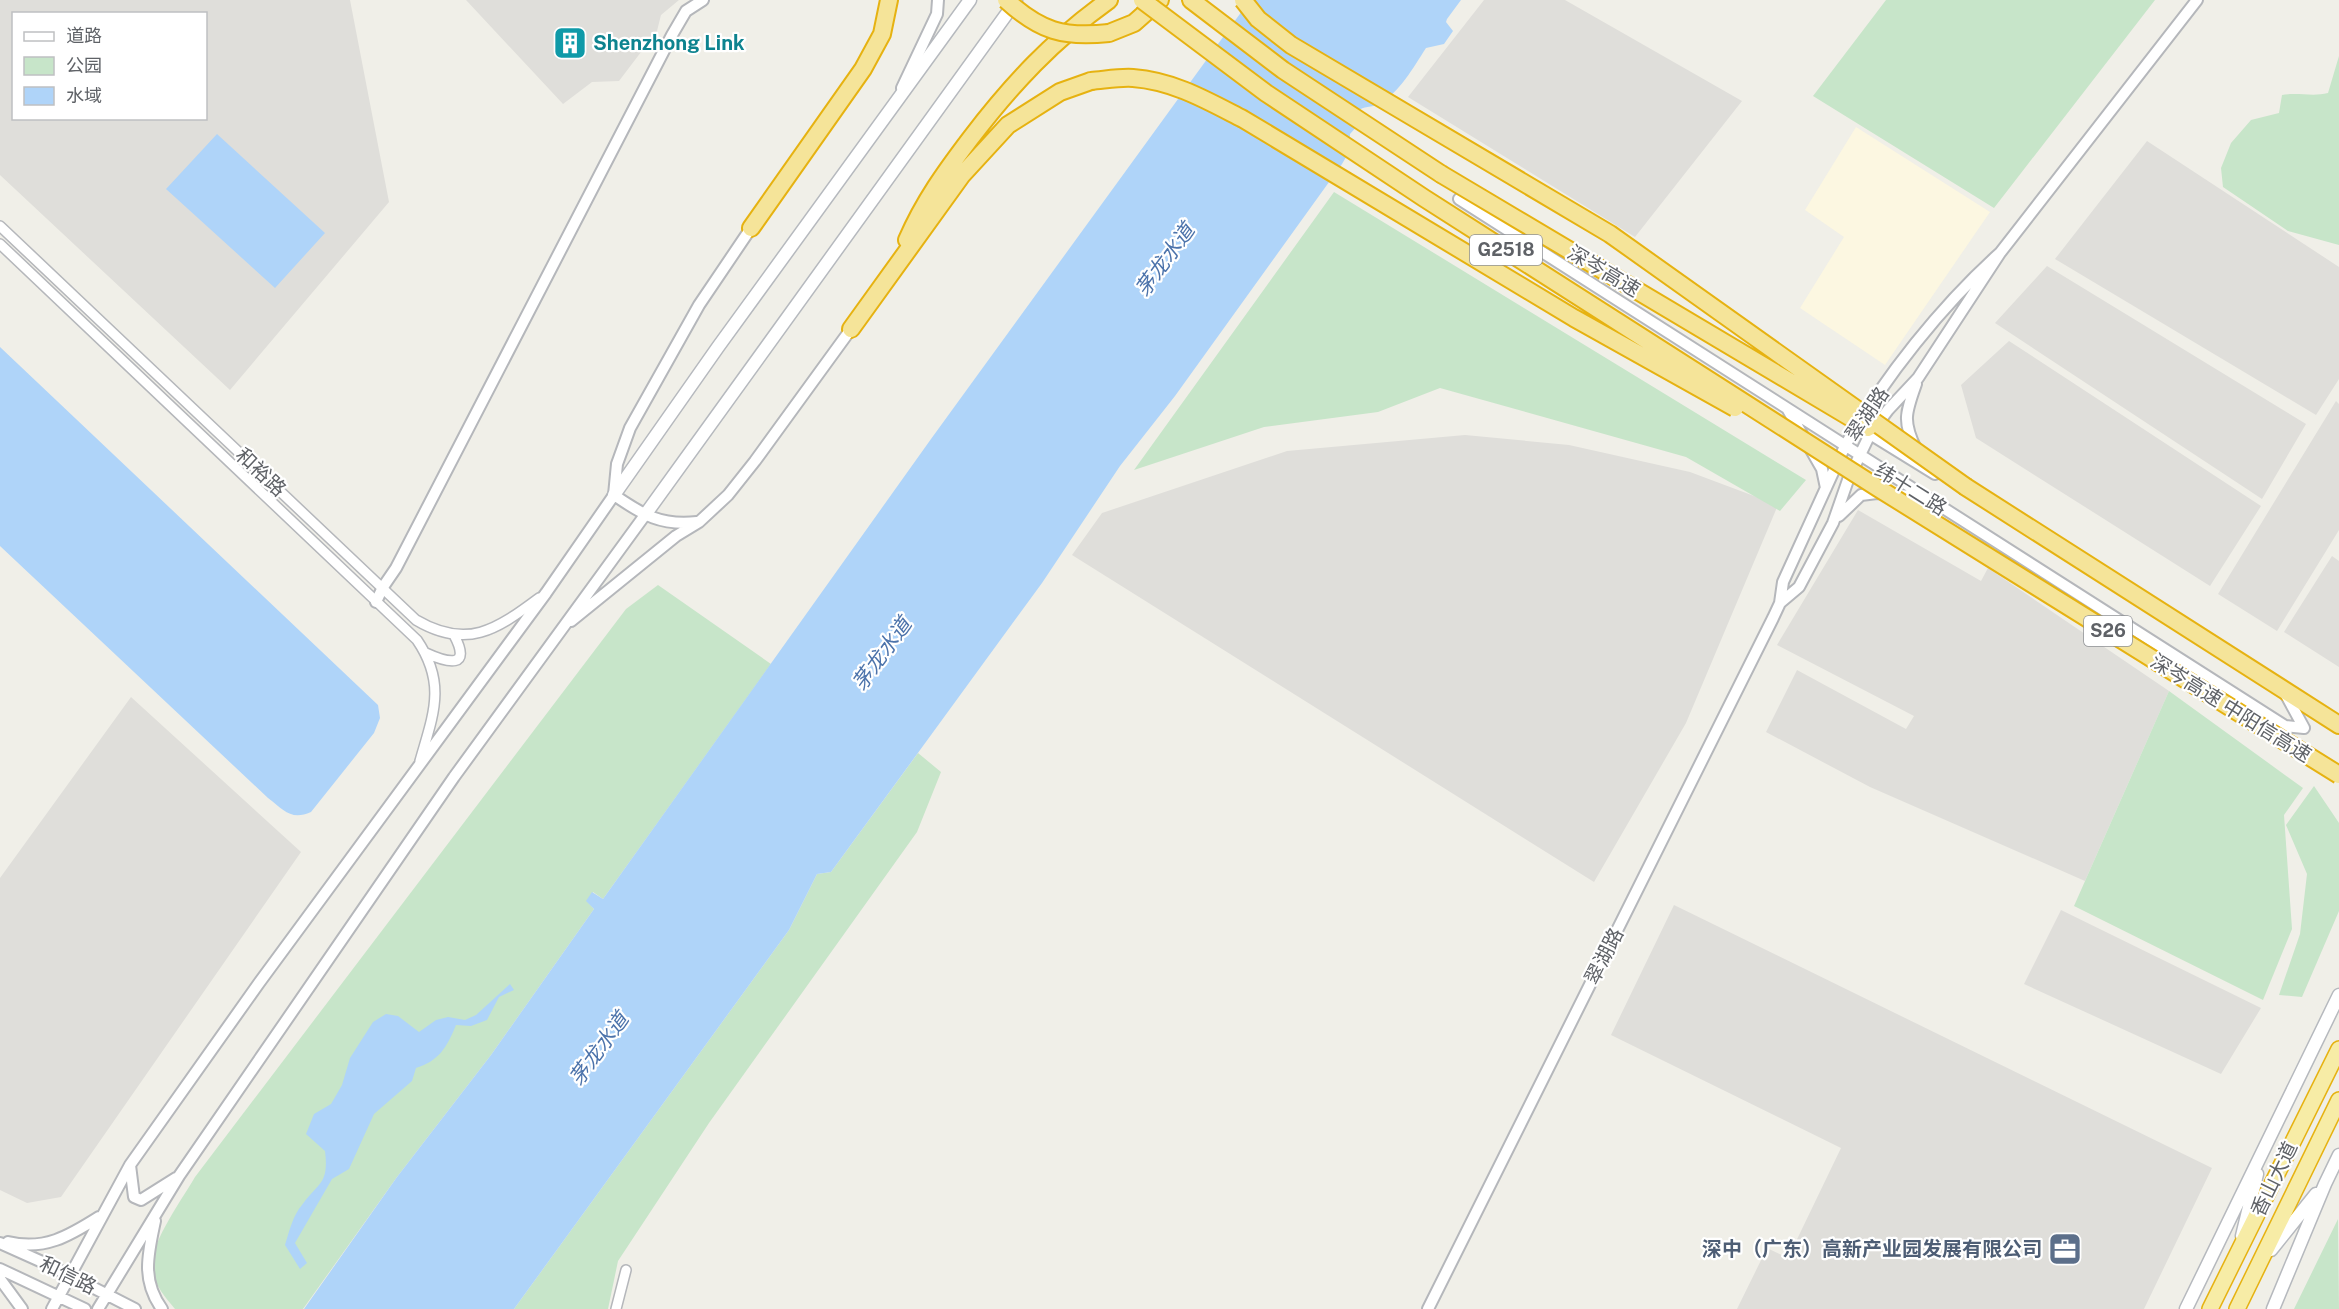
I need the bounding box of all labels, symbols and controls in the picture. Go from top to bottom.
legend [12,12,207,120]
text: 道路 [66,25,102,46]
building icon: Shenzhong Link [552,25,588,61]
place label: Shenzhong Link [593,31,745,55]
text: 公园 [66,55,102,76]
text: 水域 [66,85,102,106]
water label: 茅龙水道 [1130,216,1201,301]
road number: G2518 [1470,235,1542,265]
street label: 深岑高速 [1564,240,1644,302]
street label: 翠湖路 [1840,382,1894,446]
street label: 和裕路 [231,443,291,501]
street label: 纬十二路 [1871,458,1951,520]
water label: 茅龙水道 [847,610,918,695]
road number: S26 [2084,616,2132,646]
street label: 深岑高速 中阳信高速 [2146,649,2316,767]
street label: 翠湖路 [1580,924,1628,988]
water label: 茅龙水道 [564,1005,635,1090]
street label: 香山大道 [2246,1138,2302,1220]
office icon: 深中（广东）高新产业园发展有限公司 [2047,1231,2083,1267]
place label: 深中（广东）高新产业园发展有限公司 [1702,1237,2042,1261]
street label: 和信路 [36,1251,100,1299]

